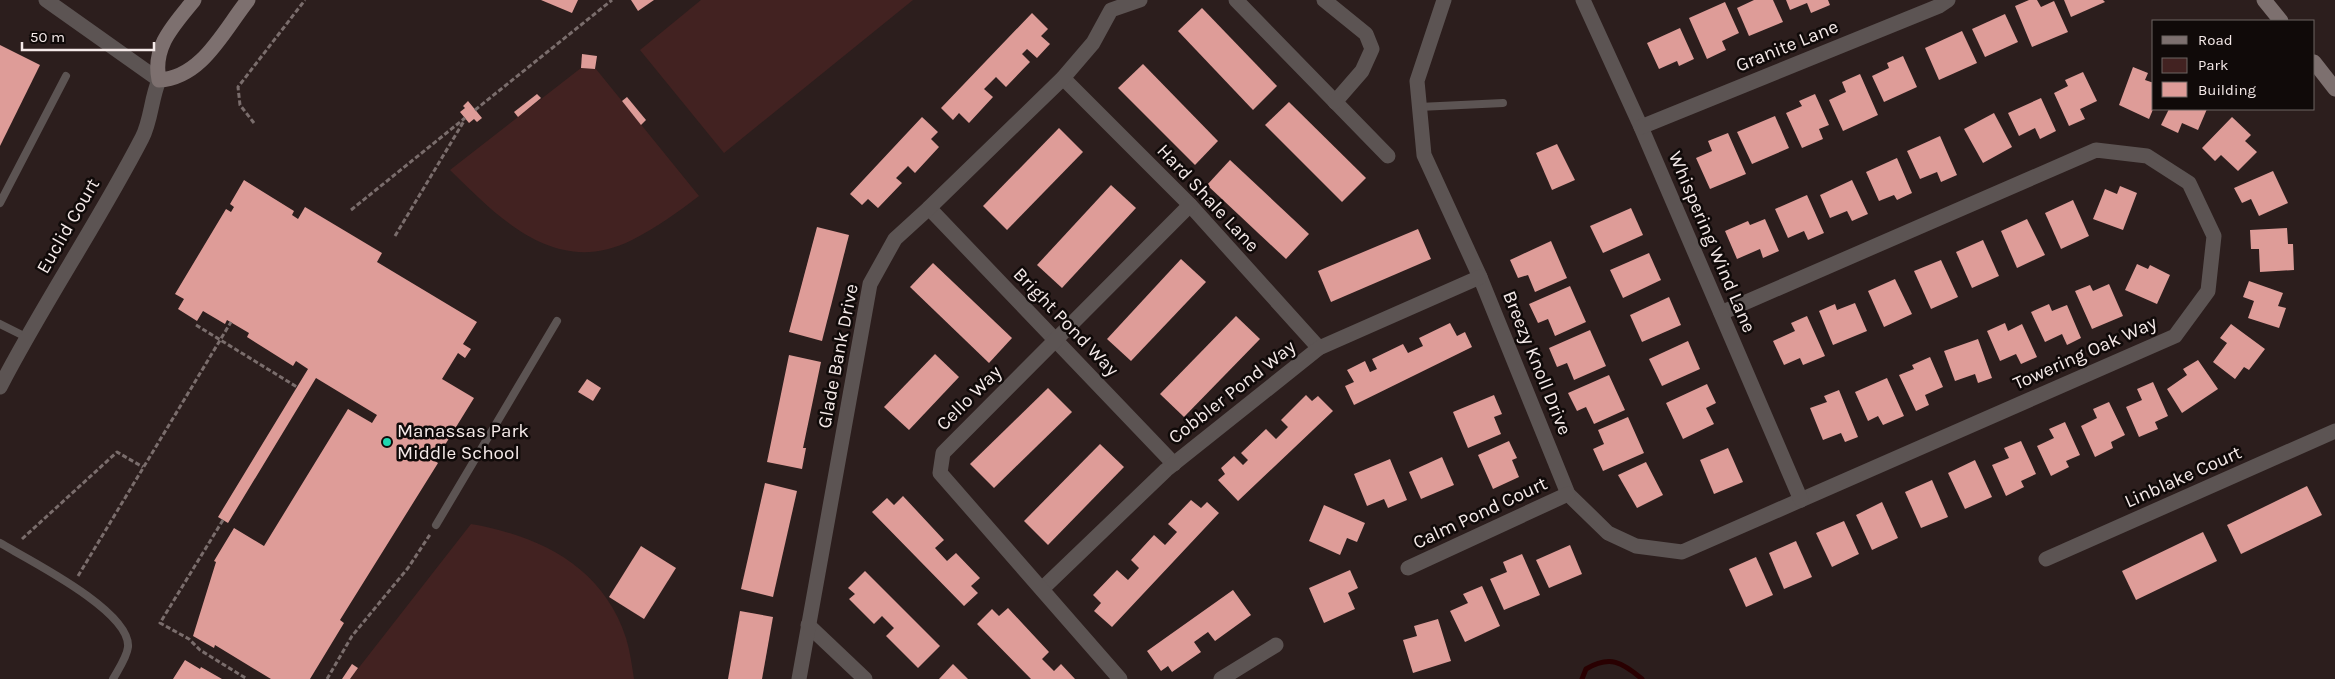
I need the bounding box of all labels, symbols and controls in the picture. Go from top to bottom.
street label: Granite Lane [1732,15,1842,77]
scale bar [22,20,155,52]
legend [2152,20,2315,110]
text: 50 m [30,28,65,46]
text: Road [2198,31,2233,49]
text: Park [2198,56,2228,74]
text: Building [2198,81,2256,99]
street label: Hard Shale Lane [1152,140,1264,256]
street label: Whispering Wind Lane [1664,148,1760,336]
street label: Euclid Court [32,174,104,278]
street label: Bright Pond Way [1009,263,1123,381]
street label: Glade Bank Drive [813,282,863,430]
street label: Breezy Knoll Drive [1498,288,1576,438]
street label: Towering Oak Way [2010,311,2160,395]
street label: Cobbler Pond Way [1164,336,1300,448]
street label: Cello Way [932,361,1006,435]
place label: Manassas Park Middle School [397,420,529,464]
marker: Manassas Park Middle School [381,436,393,448]
street label: Linblake Court [2121,441,2245,513]
street label: Calm Pond Court [1409,472,1551,554]

